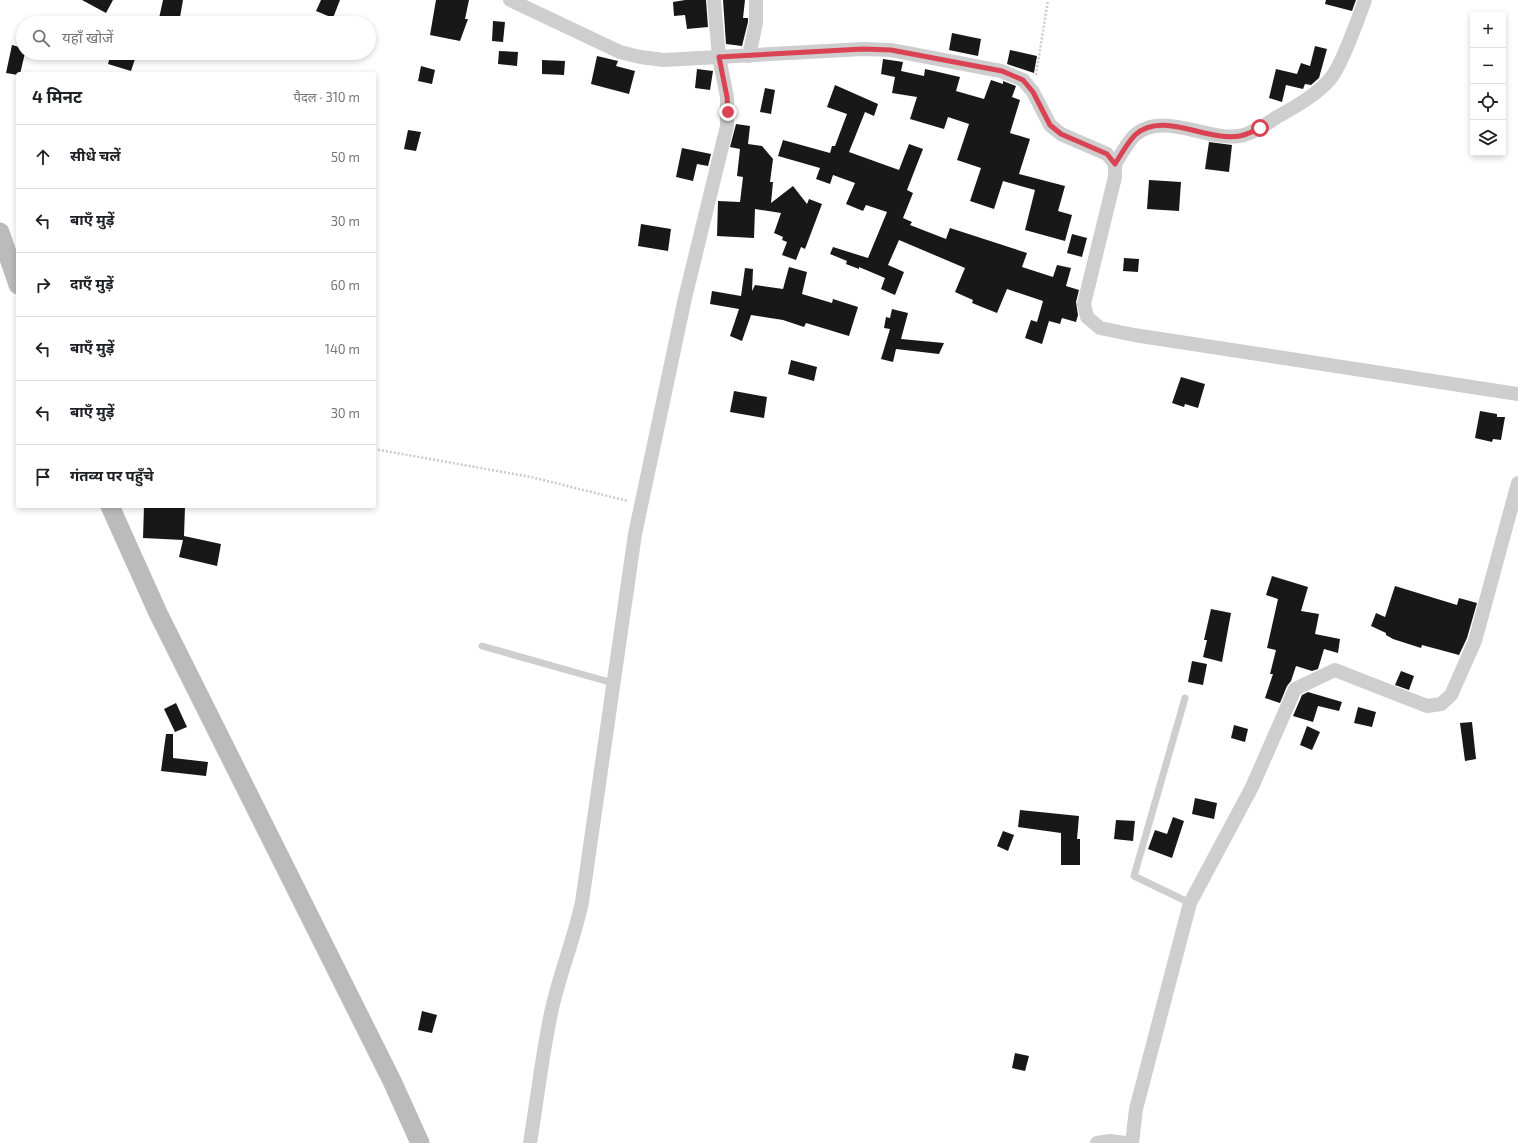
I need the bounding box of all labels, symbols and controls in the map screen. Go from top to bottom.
map controls [1470,12,1506,156]
button: + [1470,12,1506,48]
search box [16,16,376,60]
icon: search [30,27,52,49]
text: यहाँ खोजें [62,28,113,46]
button: − [1470,48,1506,84]
button: locate [1470,84,1506,120]
text: 4 मिनट [32,86,82,106]
text: पैदल · 310 m [294,89,360,105]
route end [719,103,737,121]
route start [1251,119,1269,137]
button: layers [1470,120,1506,156]
icon: ahead [32,146,54,168]
text: सीधे चलें [70,146,121,164]
text: 50 m [331,149,360,165]
icon: left [32,210,54,232]
text: बाएँ मुड़ें [70,210,114,228]
text: 30 m [331,213,360,229]
icon: right [32,274,54,296]
text: दाएँ मुड़ें [70,274,114,292]
text: 60 m [330,277,360,293]
icon: left [32,338,54,360]
text: बाएँ मुड़ें [70,338,114,356]
text: 140 m [325,341,360,357]
icon: left [32,402,54,424]
text: बाएँ मुड़ें [70,402,114,420]
text: 30 m [331,405,360,421]
icon: arrive [32,466,54,488]
text: गंतव्य पर पहुँचे [70,466,154,484]

